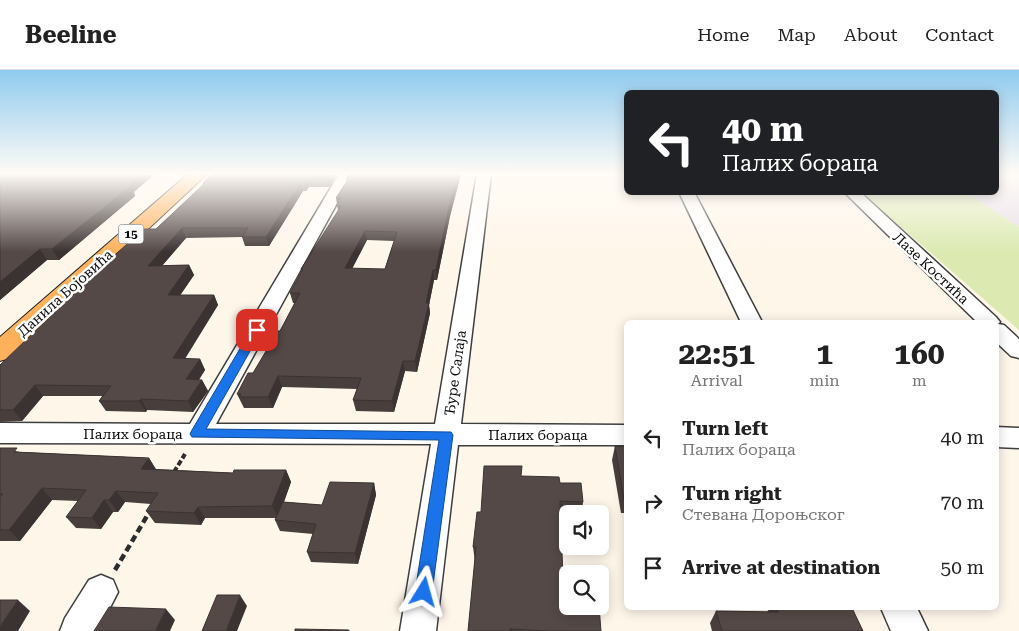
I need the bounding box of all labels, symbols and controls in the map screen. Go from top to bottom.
text: Beeline [25,21,117,49]
text: Home [697,24,749,45]
text: Map [777,24,816,45]
text: About [844,24,897,45]
text: Contact [925,24,994,45]
text: 40 m [722,109,804,150]
icon: left [639,110,704,175]
text: Палих бораца [722,151,878,176]
road number: 15 [118,224,144,243]
street label: Лазе Костића [890,229,972,307]
street label: Данила Бојовића [14,246,116,340]
pin [236,309,278,351]
icon: arrive [243,316,271,344]
street label: Ђуре Салаја [441,329,469,417]
text: 22:51 [678,336,755,371]
text: 1 [816,336,833,371]
text: 160 [894,336,944,371]
text: Arrival [691,371,743,390]
text: min [810,371,840,390]
text: m [912,371,927,390]
text: Turn left [682,417,768,440]
icon: left [639,424,667,452]
street label: Палих бораца [83,426,183,442]
text: 40 m [941,426,984,449]
street label: Палих бораца [488,427,588,443]
text: Палих бораца [682,440,796,459]
text: Turn right [682,482,782,505]
icon: right [639,489,667,517]
text: 70 m [941,491,984,514]
map controls [559,505,609,615]
button: sound [559,505,609,555]
text: Стевана Дороњског [682,505,845,524]
icon: arrive [639,554,667,582]
text: Arrive at destination [682,556,880,579]
text: 50 m [941,556,984,579]
position arrow [397,565,449,617]
button: search [559,565,609,615]

